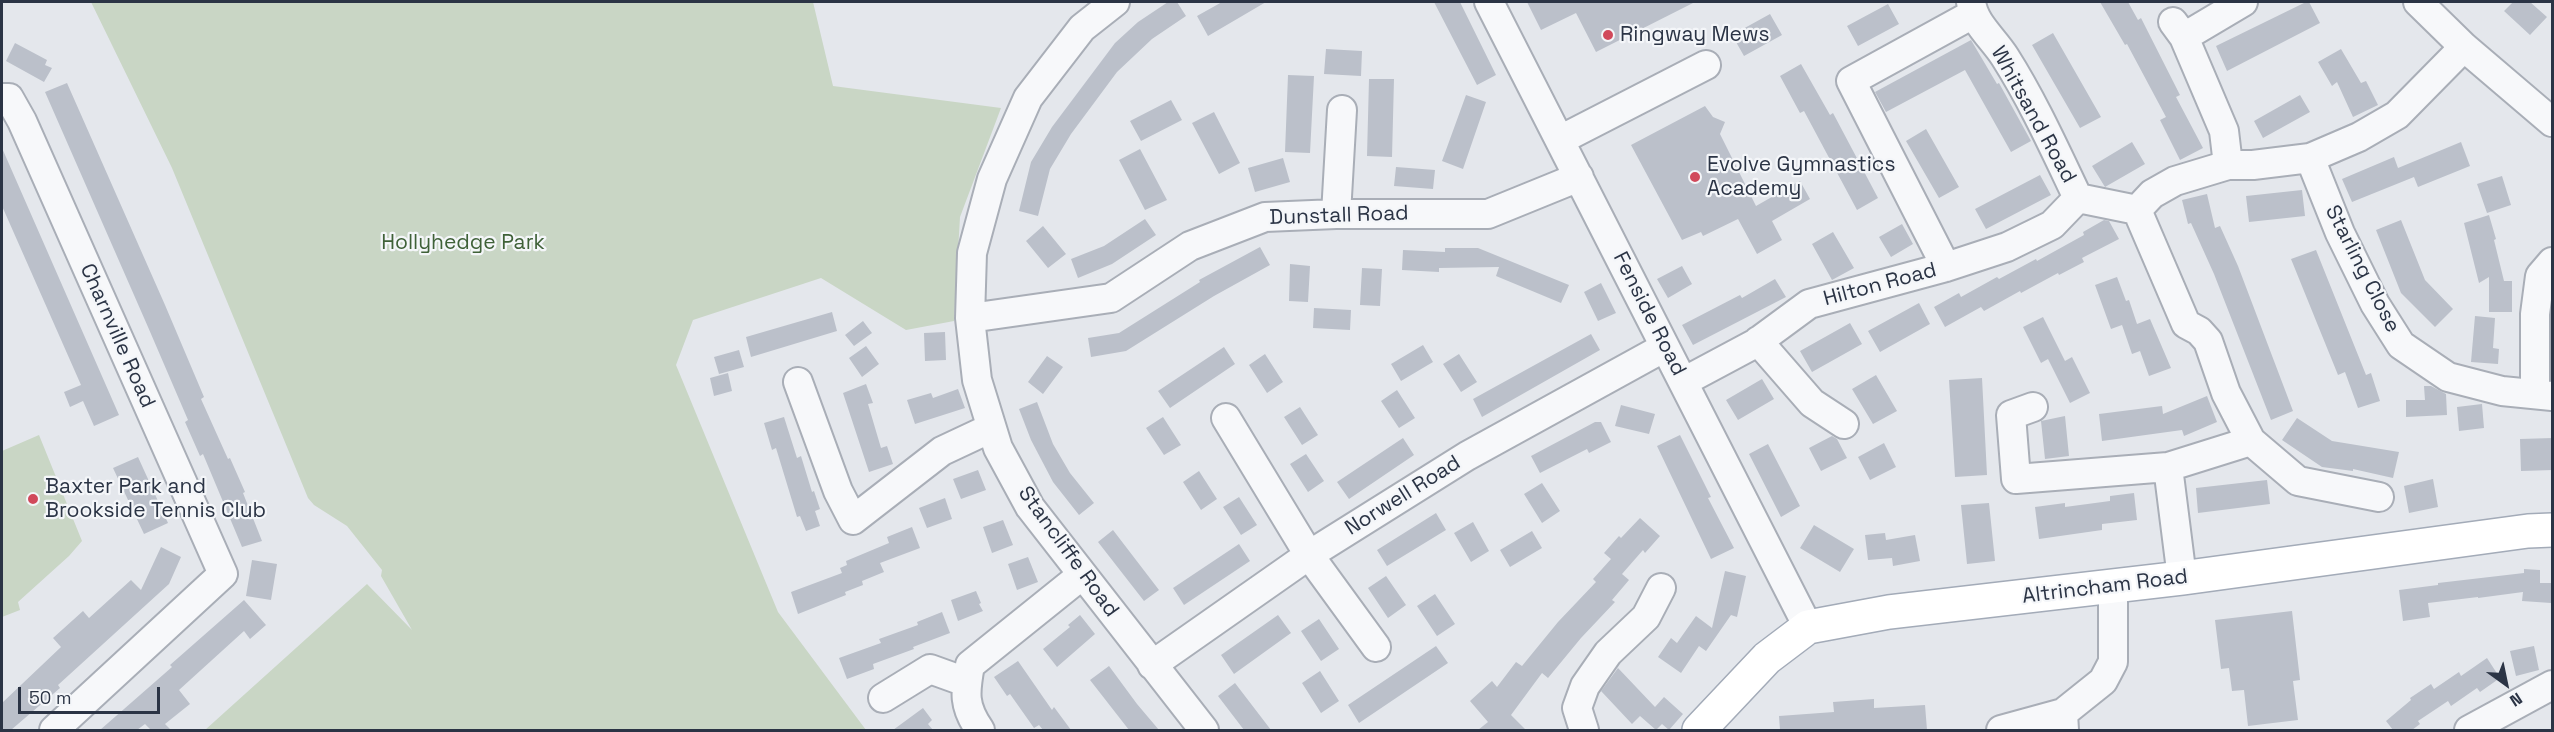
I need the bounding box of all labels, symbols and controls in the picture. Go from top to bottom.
place label: Ringway Mews [1620,22,1770,48]
marker: Ringway Mews [1601,28,1615,42]
street label: Whitsand Road [1985,42,2081,188]
place label: Evolve Gymnastics Academy [1707,152,1895,202]
marker: Evolve Gymnastics Academy [1688,170,1702,184]
street label: Dunstall Road [1269,201,1409,231]
street label: Starling Close [2319,201,2405,337]
park label: Hollyhedge Park [381,230,545,256]
street label: Fenside Road [1607,248,1691,380]
street label: Hilton Road [1821,258,1939,312]
street label: Charnville Road [74,260,160,412]
street label: Norwell Road [1341,451,1465,541]
place label: Baxter Park and Brookside Tennis Club [45,474,266,524]
street label: Stancliffe Road [1012,482,1124,622]
marker: Baxter Park and Brookside Tennis Club [26,492,40,506]
street label: Altrincham Road [2021,564,2189,610]
north arrow [2476,654,2536,714]
scale bar [21,675,164,713]
text: 50 m [29,686,71,709]
text: N [2506,688,2526,711]

